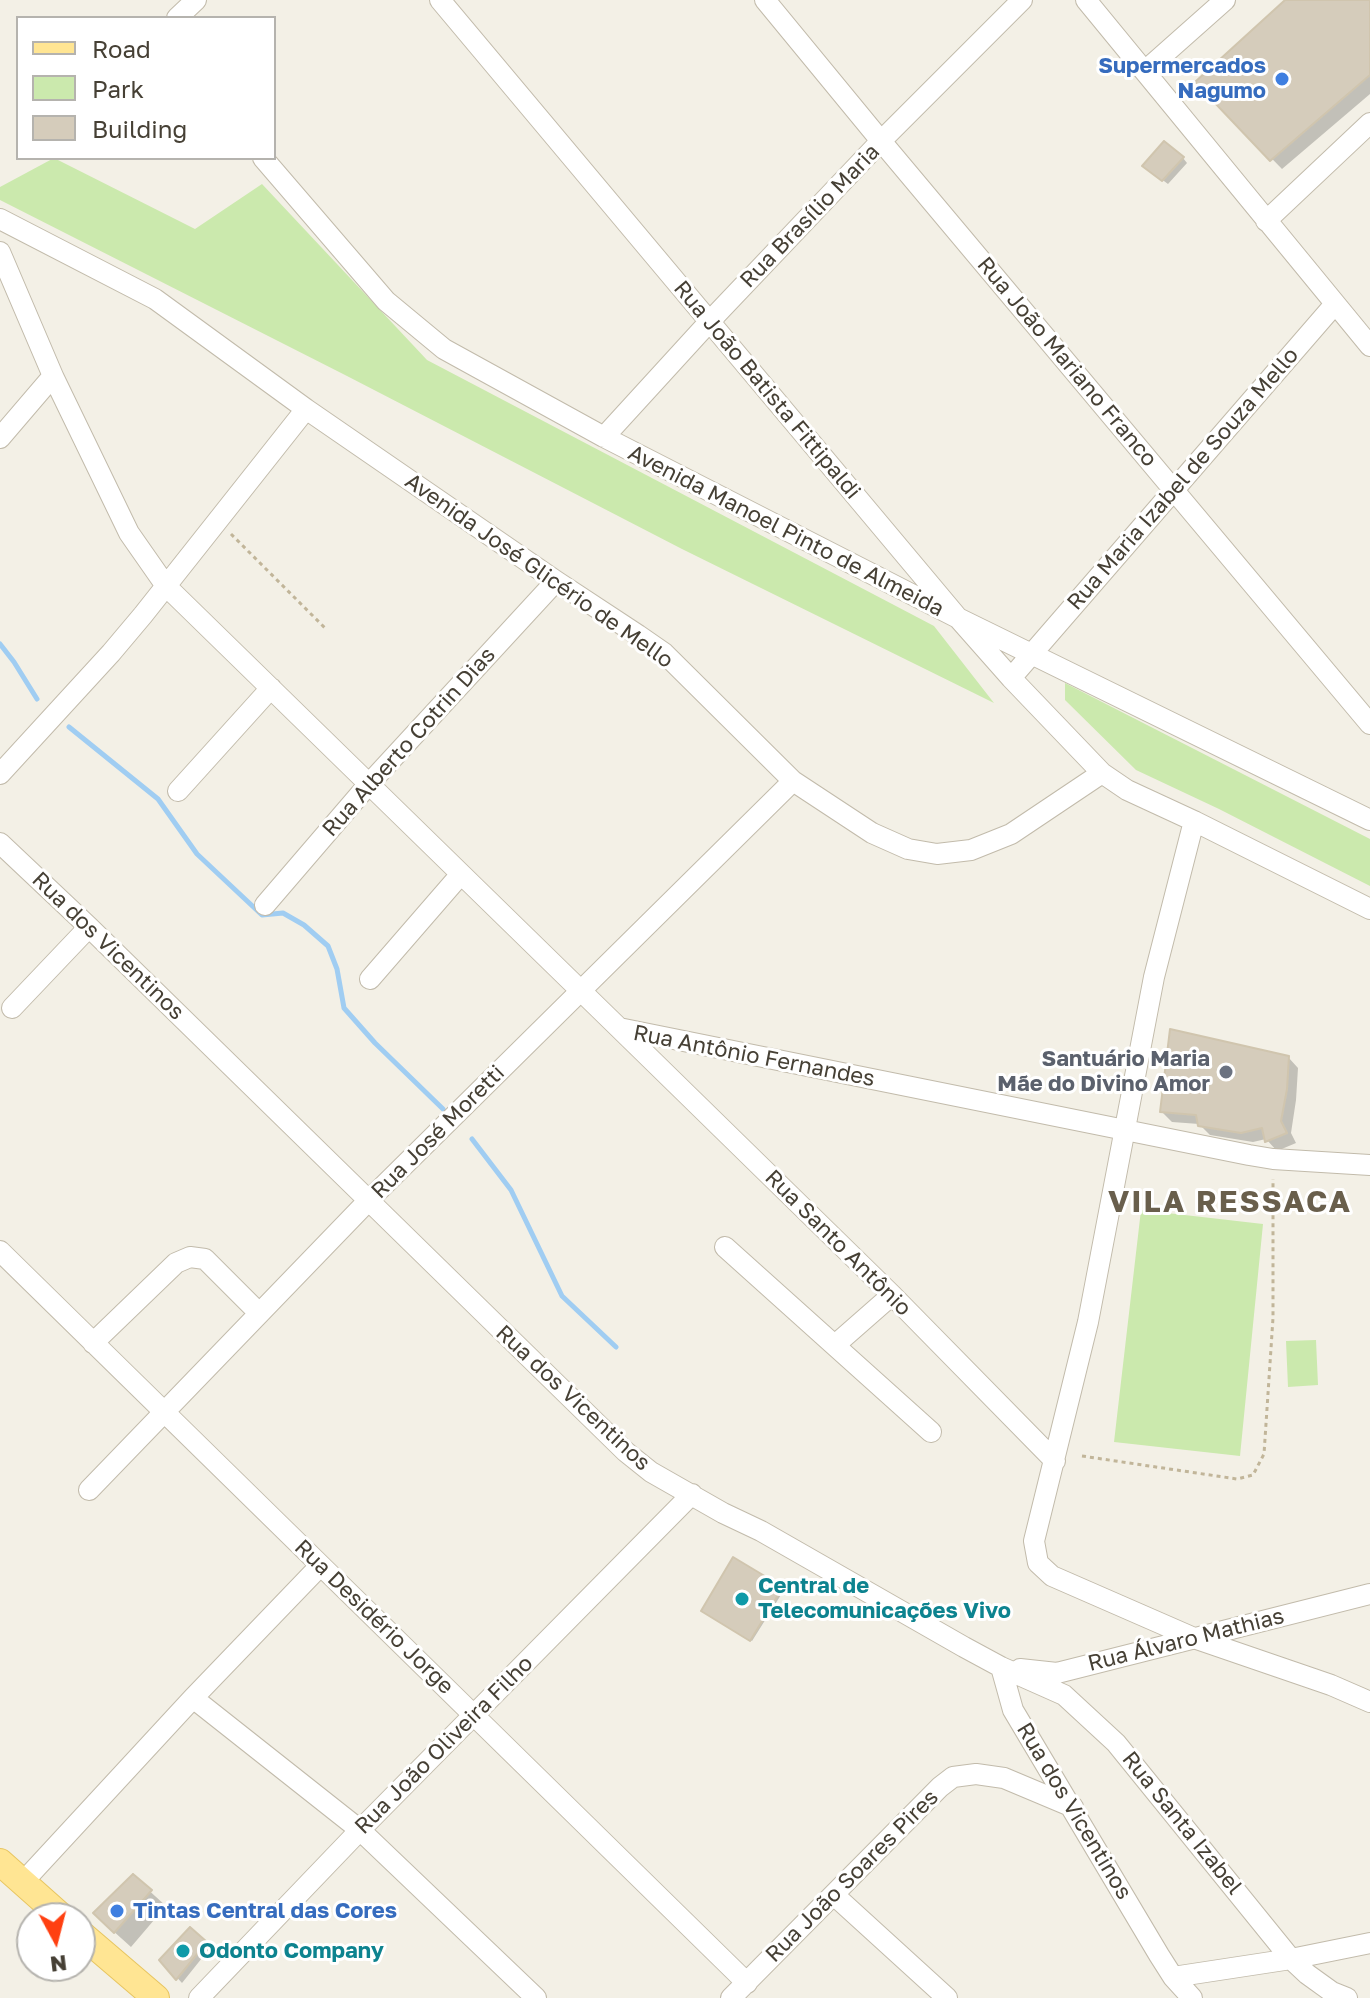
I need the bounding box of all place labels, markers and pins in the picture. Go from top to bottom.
place label: Supermercados Nagumo [1098,53,1266,104]
marker: Supermercados Nagumo [1273,70,1291,88]
place label: Santuário Maria Mãe do Divino Amor [997,1046,1210,1098]
marker: Santuário Maria Mãe do Divino Amor [1217,1063,1235,1081]
place label: Central de Telecomunicações Vivo [758,1573,1011,1624]
marker: Central de Telecomunicações Vivo [733,1590,751,1608]
place label: Tintas Central das Cores [133,1898,397,1924]
marker: Tintas Central das Cores [108,1902,126,1920]
place label: Odonto Company [199,1938,384,1964]
marker: Odonto Company [174,1942,192,1960]

